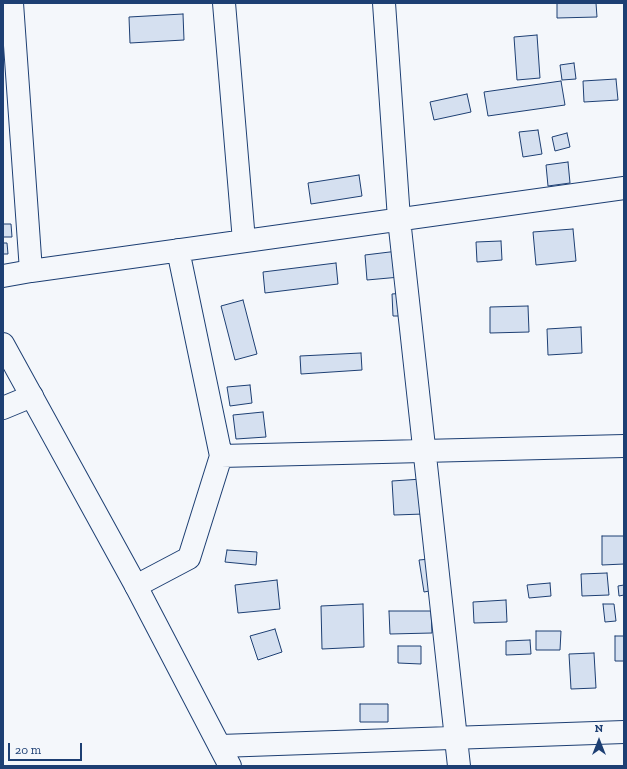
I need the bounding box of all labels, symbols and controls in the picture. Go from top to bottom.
north arrow [579,721,619,761]
text: N [595,722,603,735]
scale bar [10,735,84,761]
text: 20 m [15,743,41,757]

